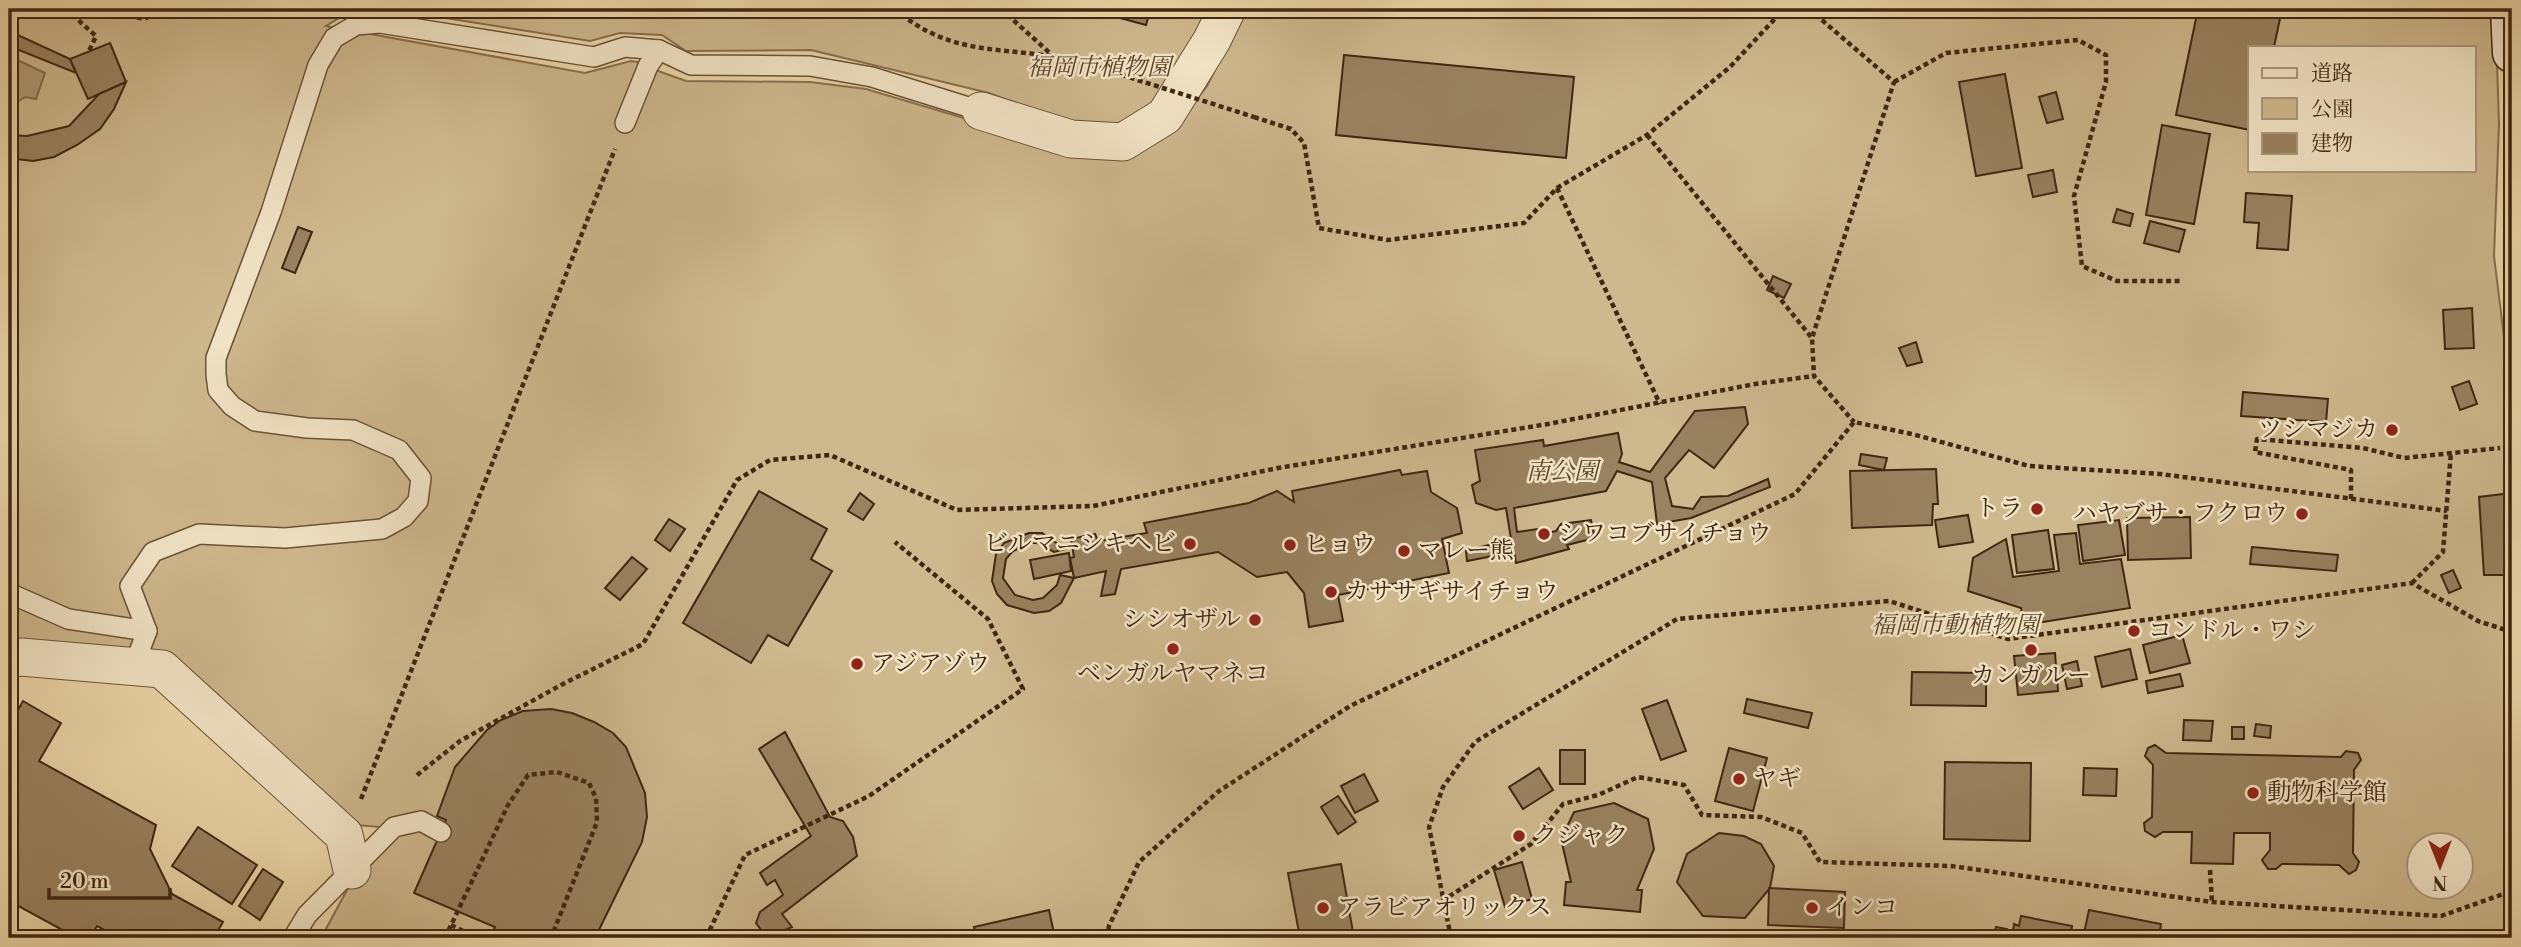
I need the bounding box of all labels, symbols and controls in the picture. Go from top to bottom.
legend [2248,46,2476,172]
park label: 福岡市植物園 [1027,53,1175,83]
text: 道路 [2311,61,2353,87]
text: 公園 [2311,97,2353,123]
text: 建物 [2311,131,2353,157]
place label: ツシマジカ [2258,415,2378,445]
marker: ツシマジカ [2384,422,2400,438]
park label: 南公園 [1526,457,1602,487]
place label: トラ [1975,494,2023,524]
place label: ハヤブサ・フクロウ [2073,499,2288,529]
marker: トラ [2029,501,2045,517]
marker: ハヤブサ・フクロウ [2294,506,2310,522]
place label: シワコブサイチョウ [1558,519,1772,549]
marker: シワコブサイチョウ [1536,526,1552,542]
place label: ビルマニシキヘビ [984,529,1176,559]
place label: ヒョウ [1304,530,1376,560]
marker: ビルマニシキヘビ [1182,536,1198,552]
place label: マレー熊 [1418,536,1514,566]
marker: ヒョウ [1282,537,1298,553]
marker: マレー熊 [1396,543,1412,559]
place label: カササギサイチョウ [1345,577,1559,607]
marker: カササギサイチョウ [1323,584,1339,600]
place label: シシオザル [1123,605,1241,635]
park label: 福岡市動植物園 [1871,611,2043,641]
marker: シシオザル [1247,612,1263,628]
place label: コンドル・ワシ [2148,616,2316,646]
marker: コンドル・ワシ [2126,623,2142,639]
marker: ベンガルヤマネコ [1165,641,1181,657]
marker: カンガルー [2023,642,2039,658]
place label: アジアゾウ [871,649,990,679]
marker: アジアゾウ [849,656,865,672]
place label: ベンガルヤマネコ [1077,659,1269,689]
place label: カンガルー [1971,661,2091,691]
place label: ヤギ [1753,764,1801,794]
marker: ヤギ [1731,771,1747,787]
place label: 動物科学館 [2267,778,2387,808]
marker: 動物科学館 [2245,785,2261,801]
place label: クジャク [1533,821,1629,851]
marker: クジャク [1511,828,1527,844]
north arrow [2406,832,2476,902]
scale bar [49,856,170,900]
text: 20 m [60,869,109,895]
text: N [2432,870,2448,894]
place label: アラビアオリックス [1337,893,1552,923]
place label: インコ [1826,893,1898,923]
marker: アラビアオリックス [1315,900,1331,916]
marker: インコ [1804,900,1820,916]

